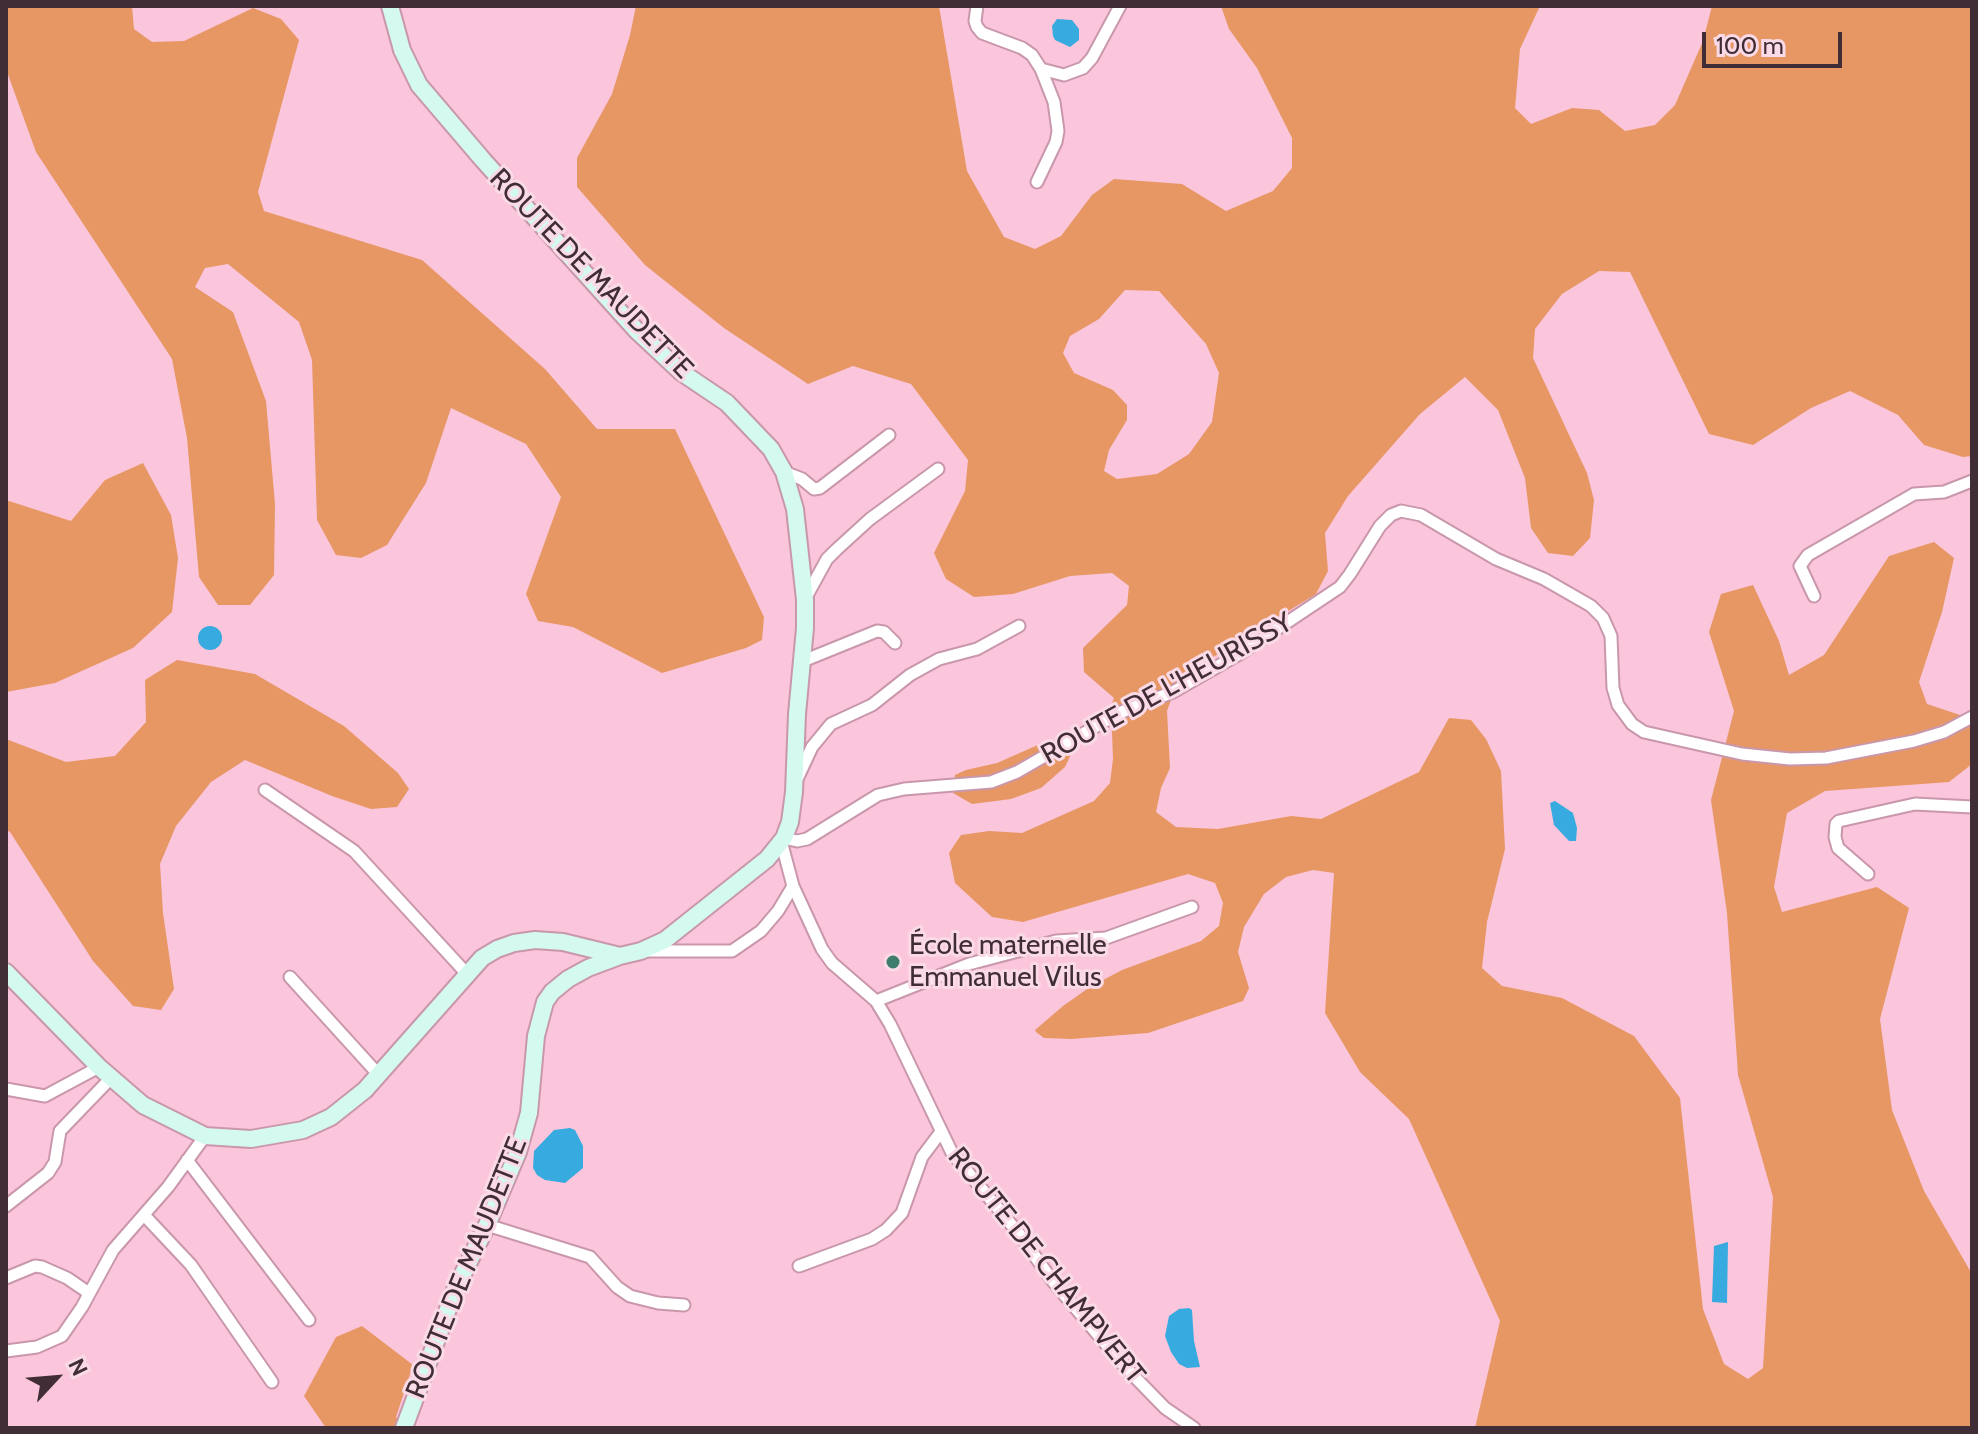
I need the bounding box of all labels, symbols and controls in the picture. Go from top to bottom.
scale bar [1706,16,1846,66]
text: 100 m [1716,31,1784,60]
street label: ROUTE DE MAUDETTE [482,162,700,386]
street label: ROUTE DE L'HEURISSY [1035,606,1299,772]
place label: École maternelle Emmanuel Vilus [909,929,1107,995]
marker: École maternelle Emmanuel Vilus [884,953,902,971]
street label: ROUTE DE MAUDETTE [399,1133,535,1403]
street label: ROUTE DE CHAMPVERT [940,1141,1152,1391]
north arrow [16,1338,96,1418]
text: N [62,1354,94,1380]

